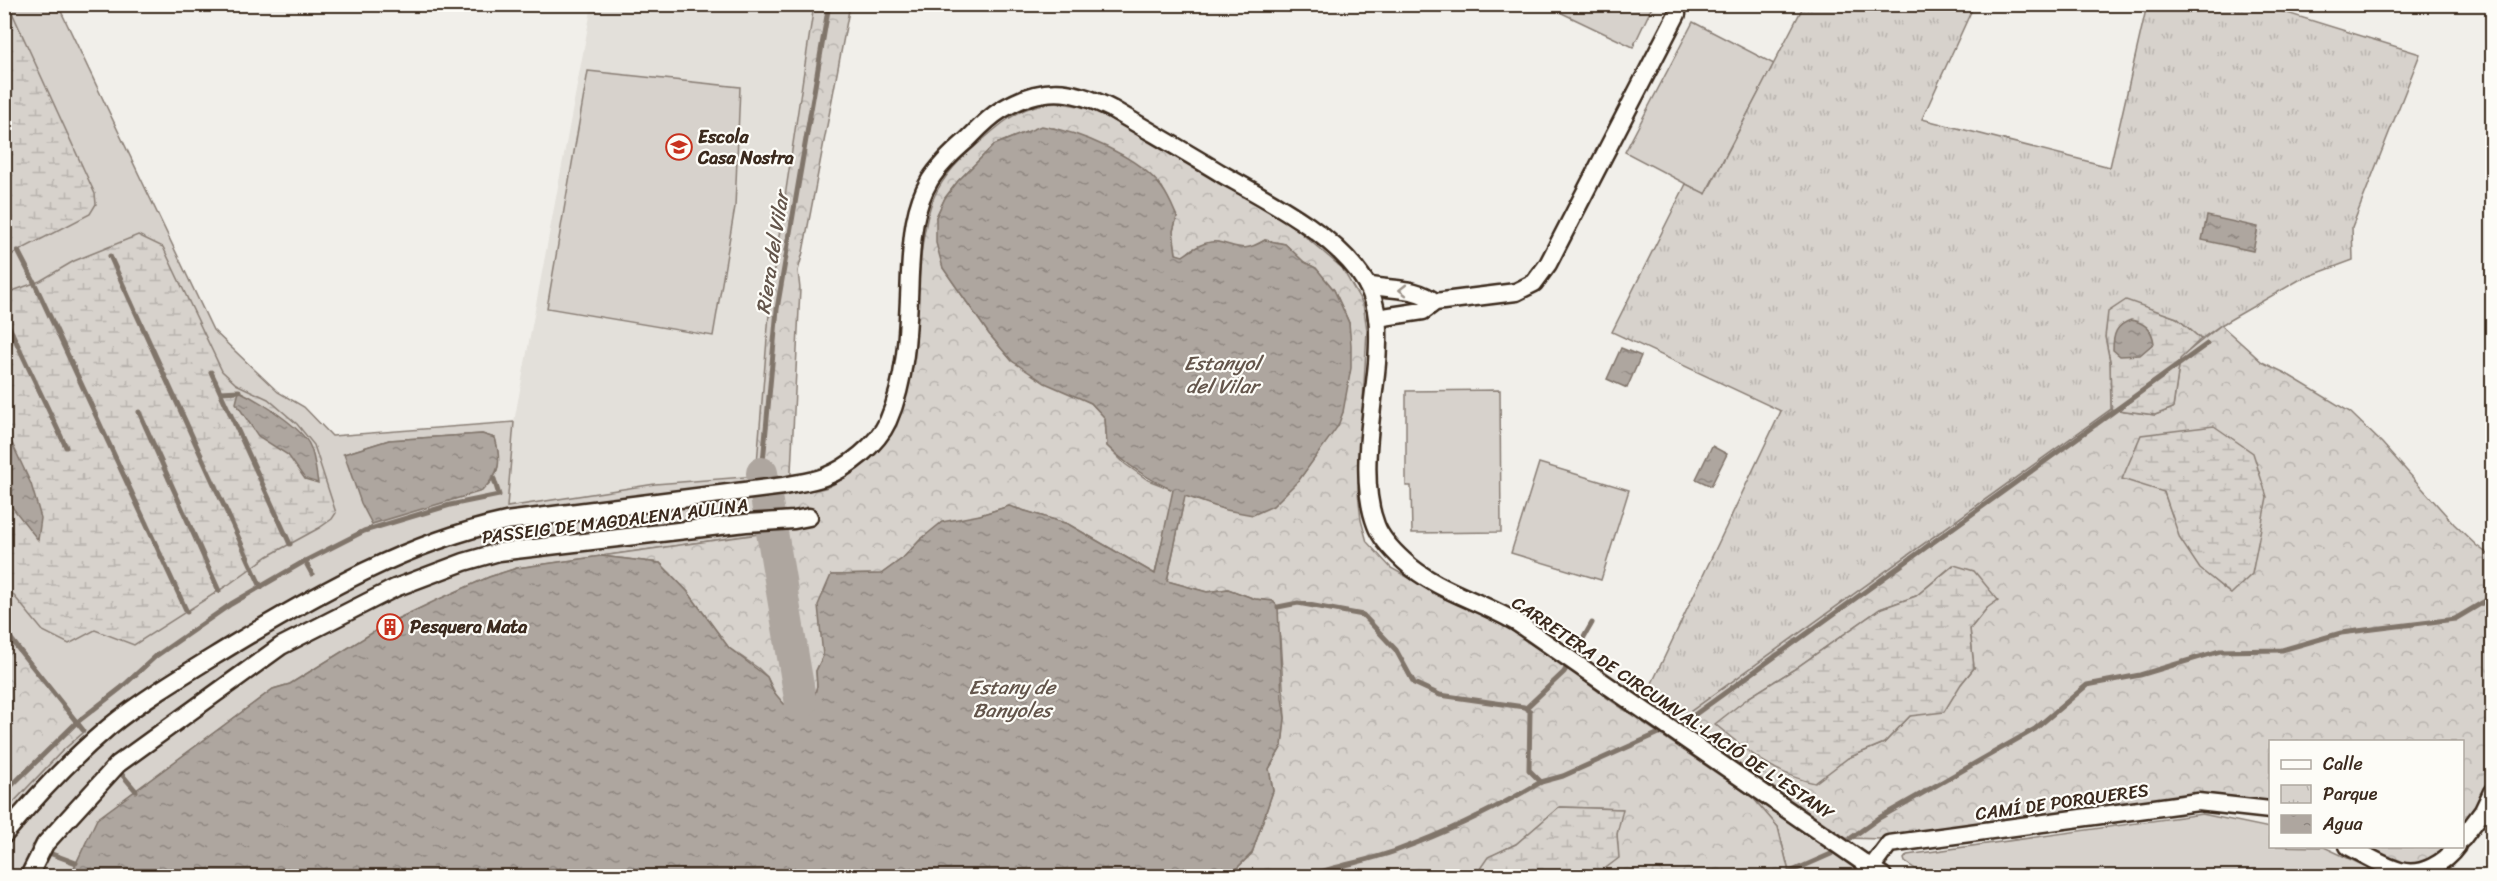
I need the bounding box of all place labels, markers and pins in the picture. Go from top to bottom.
place label: Escola Casa Nostra [697,121,794,174]
school or university icon: Escola Casa Nostra [664,132,694,162]
place label: Pesquera Mata [410,611,528,643]
building icon: Pesquera Mata [375,612,405,642]

